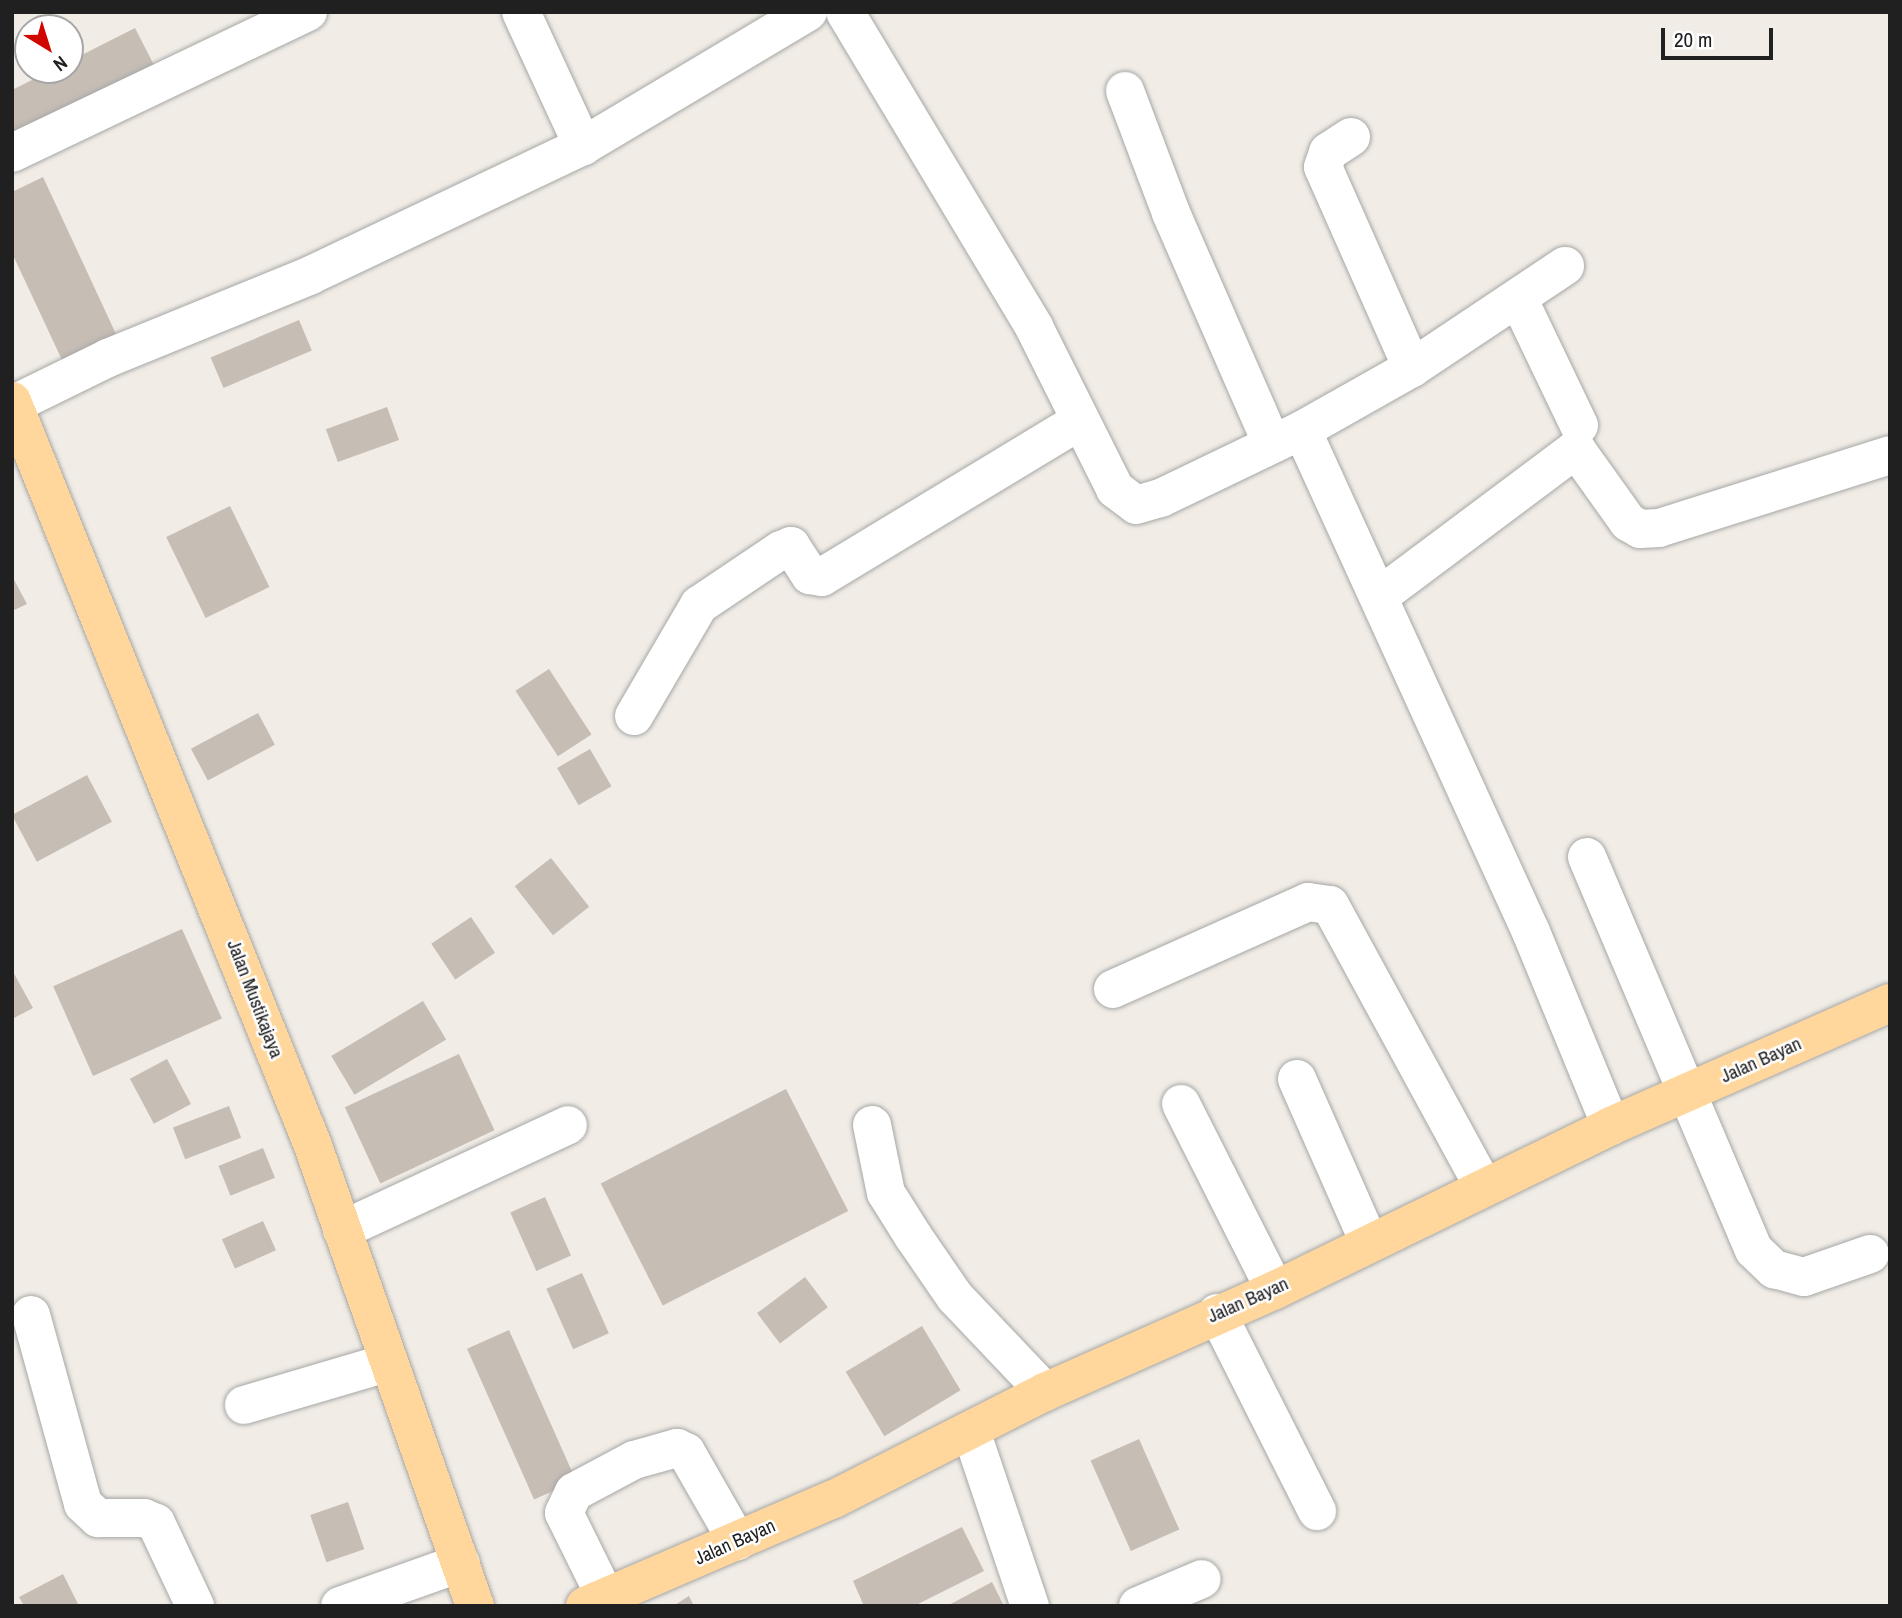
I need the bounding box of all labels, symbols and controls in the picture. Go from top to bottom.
north arrow [14,14,84,84]
scale bar [1664,14,1776,58]
text: 20 m [1674,25,1712,54]
text: N [48,50,73,78]
street label: Jalan Mustikajaya [222,937,288,1061]
street label: Jalan Bayan [1717,1032,1805,1088]
street label: Jalan Bayan [1204,1272,1292,1328]
street label: Jalan Bayan [691,1514,779,1570]

